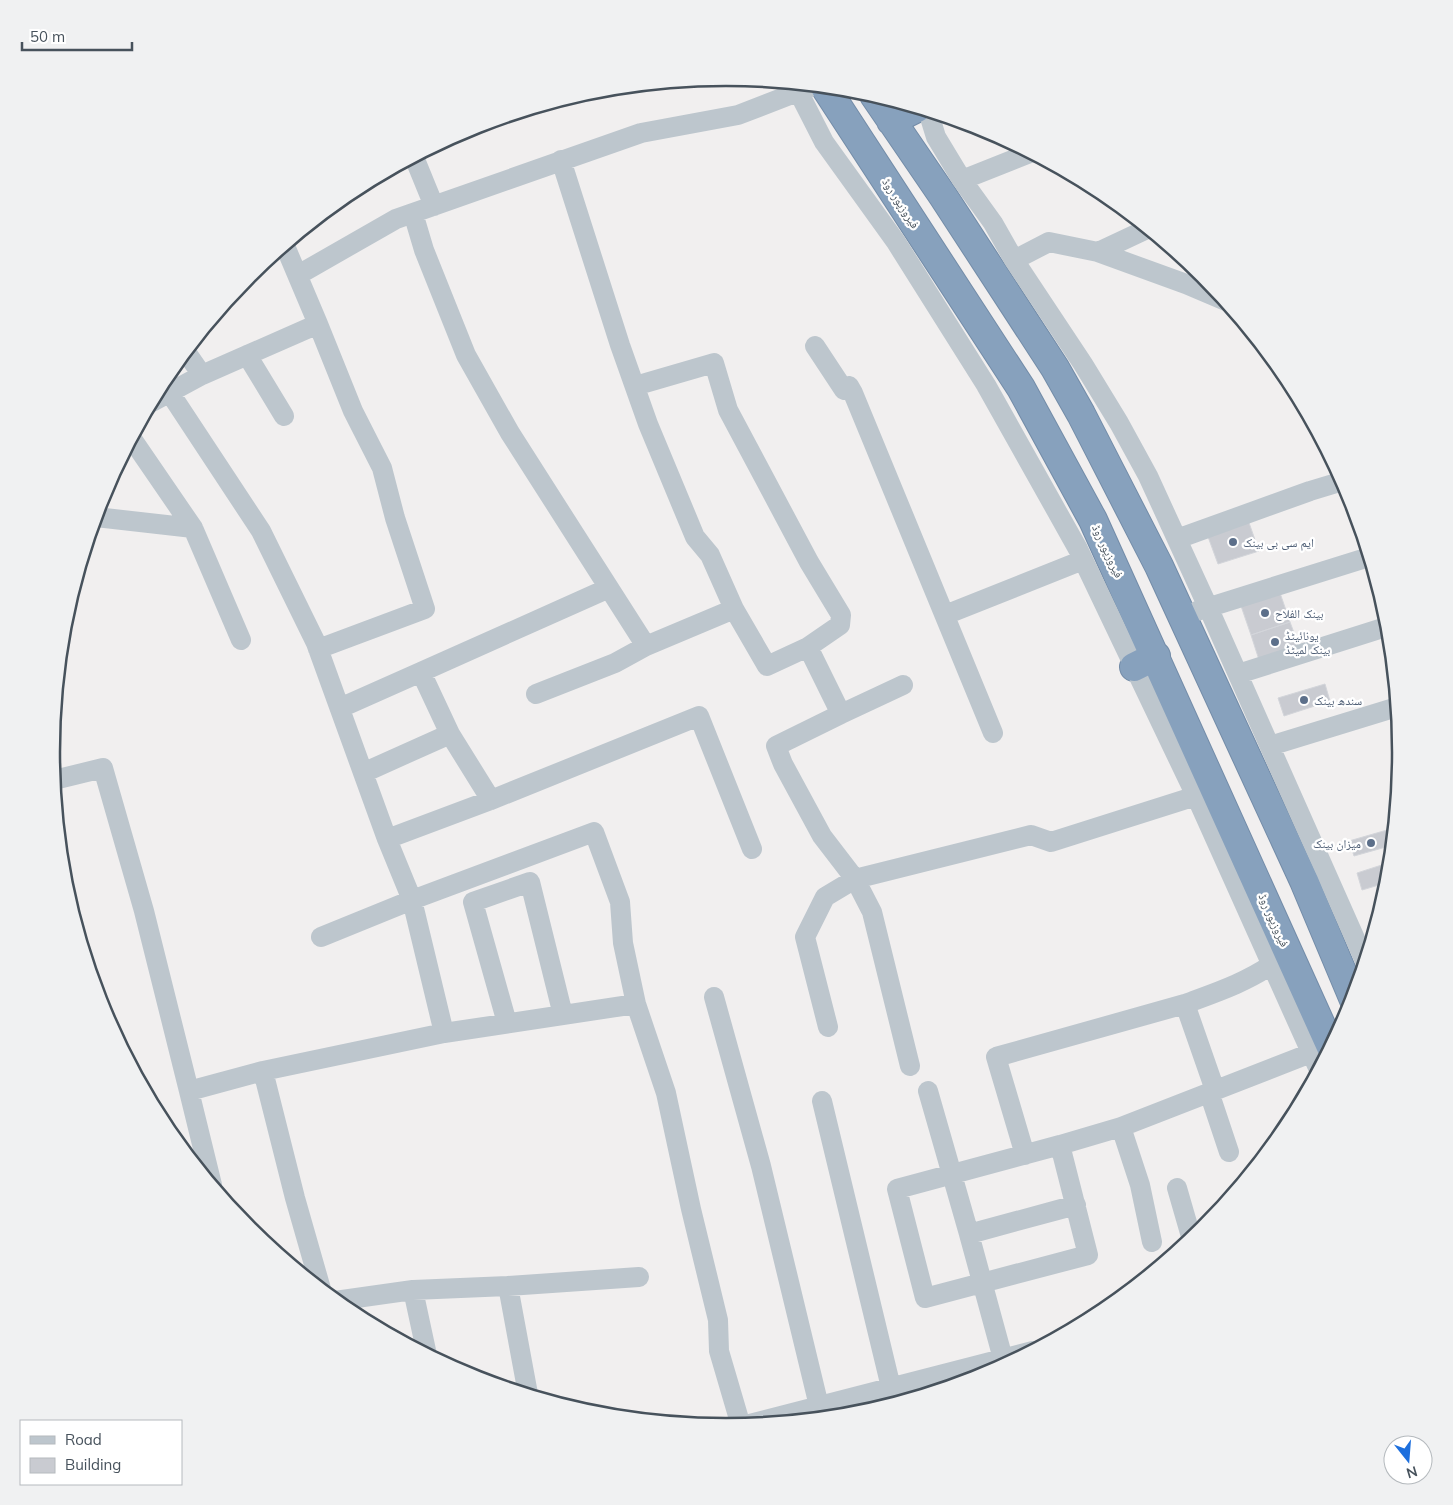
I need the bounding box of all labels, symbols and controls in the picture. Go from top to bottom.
scale bar [22,20,132,52]
text: 50 m [30,27,65,46]
street label: فیروزپور روڈ [879,175,923,231]
street label: فیروزپور روڈ [1089,522,1127,580]
place label: ایم سی بی بینک [1243,535,1314,551]
marker: ایم سی بی بینک [1227,536,1239,548]
place label: بینک الفلاح [1275,606,1324,621]
marker: بینک الفلاح [1259,607,1271,619]
place label: یونائیٹڈ بینک لمیٹڈ [1285,628,1330,657]
marker: یونائیٹڈ بینک لمیٹڈ [1269,636,1281,648]
place label: سندھ بینک [1314,693,1362,708]
marker: سندھ بینک [1298,694,1310,706]
place label: میزان بینک [1313,836,1361,851]
marker: میزان بینک [1365,837,1377,849]
street label: فیروزپور روڈ [1255,891,1292,949]
legend [20,1420,182,1485]
text: Road [65,1430,102,1449]
north arrow [1383,1435,1433,1485]
text: Building [65,1455,121,1474]
text: N [1404,1462,1419,1483]

